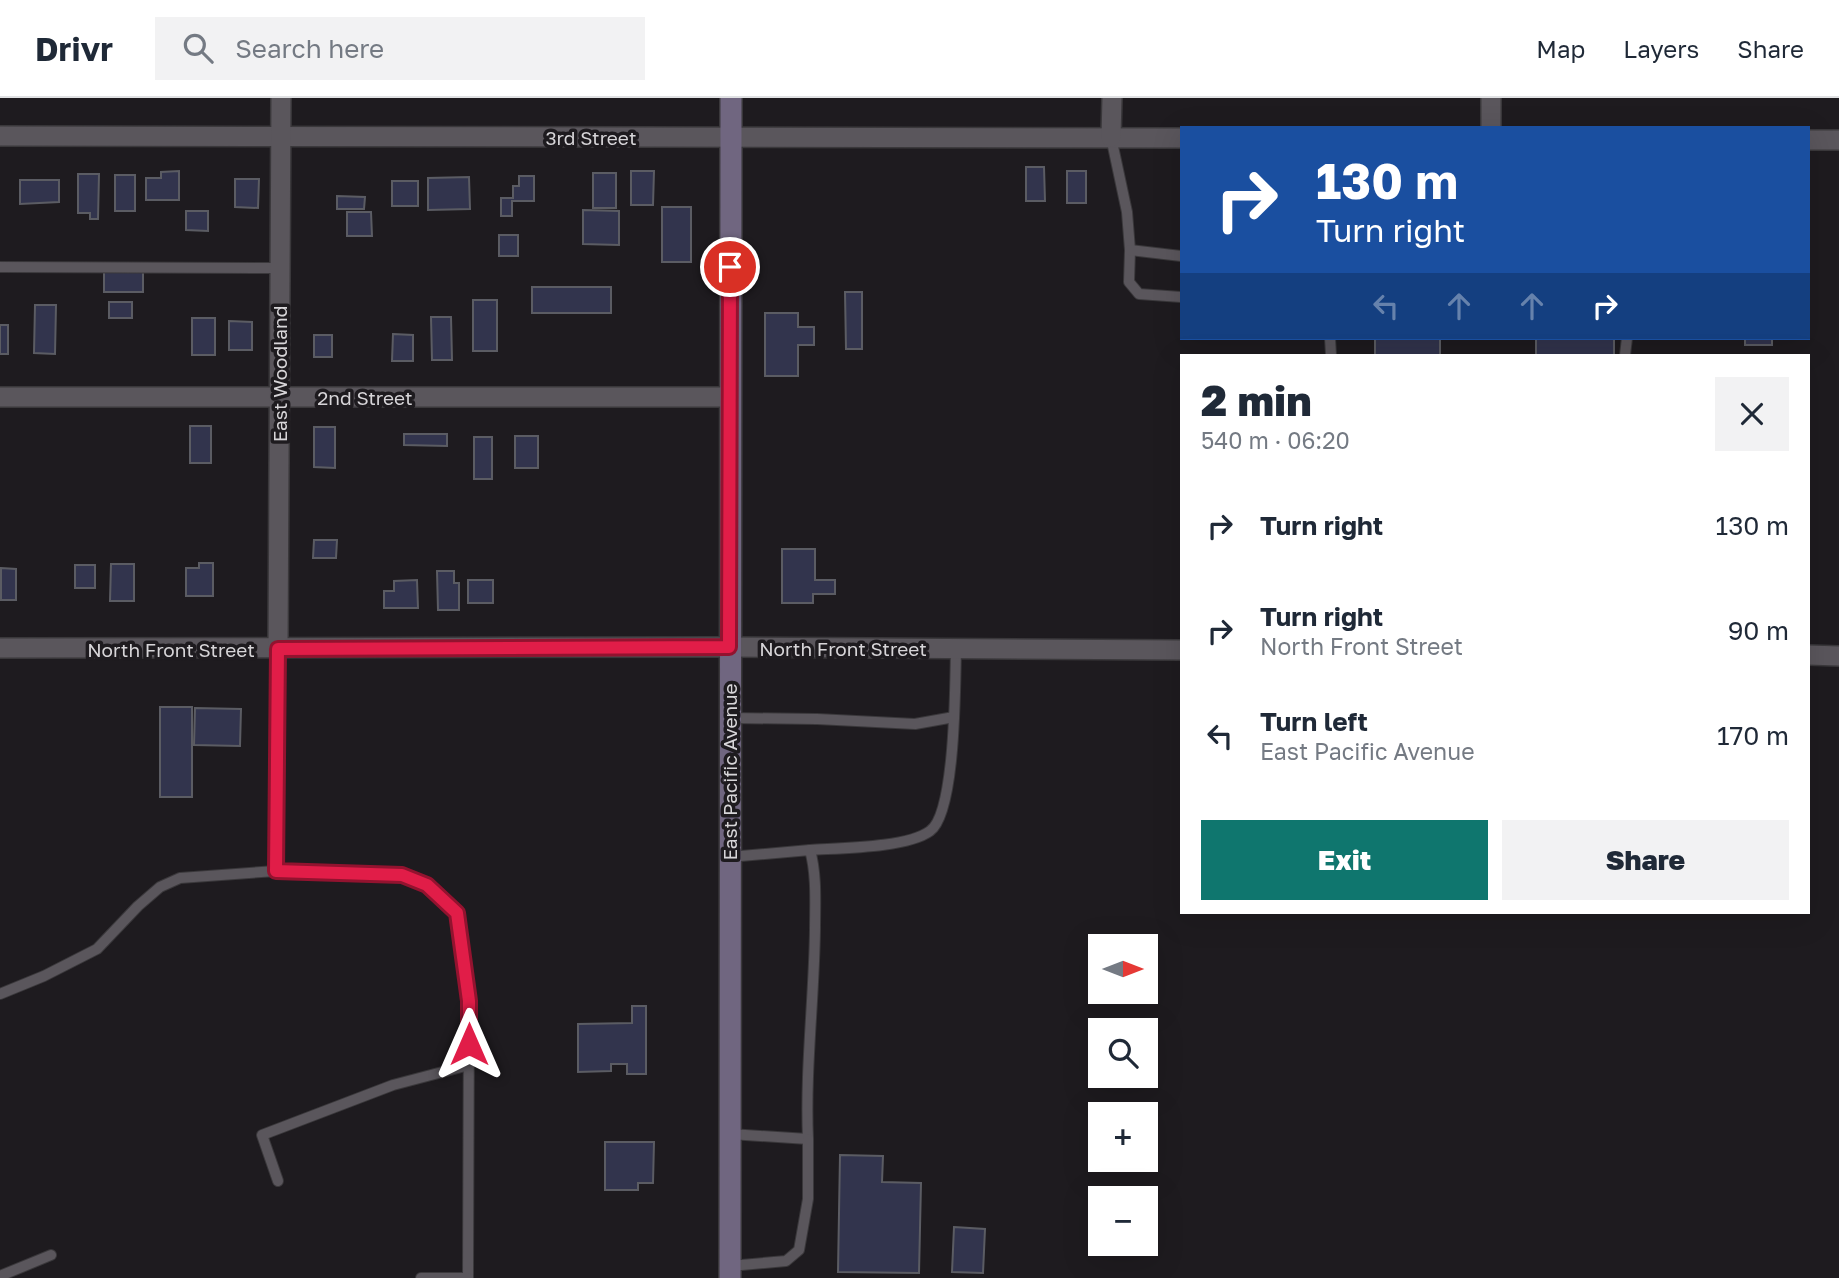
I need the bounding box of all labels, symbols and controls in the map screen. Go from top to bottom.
search box [155,17,645,80]
text: Drivr [35,29,113,68]
icon: search [179,29,217,67]
text: Search here [235,33,384,64]
text: Map [1536,34,1585,63]
text: Layers [1623,34,1699,63]
text: Share [1737,34,1804,63]
street label: 3rd Street [545,126,637,149]
text: 130 m [1316,151,1458,210]
icon: right [1201,154,1292,245]
text: Turn right [1316,211,1465,249]
pin [700,237,760,297]
icon: arrive [711,248,749,286]
icon: left [1367,287,1405,325]
icon: ahead [1440,287,1478,325]
icon: ahead [1513,287,1551,325]
icon: right [1586,287,1624,325]
street label: East Woodland [268,306,291,442]
text: 2 min [1201,375,1312,425]
button: close [1715,377,1789,451]
street label: 2nd Street [317,386,413,409]
text: 540 m · 06:20 [1201,426,1350,454]
icon: right [1201,507,1239,545]
text: Turn right [1260,510,1383,541]
text: 130 m [1716,510,1789,541]
text: Turn right [1260,601,1383,632]
icon: right [1201,612,1239,650]
text: 90 m [1728,615,1789,646]
text: North Front Street [1260,632,1463,660]
street label: North Front Street [759,637,927,660]
street label: North Front Street [87,638,255,661]
street label: East Pacific Avenue [718,683,741,861]
text: Turn left [1260,706,1368,737]
icon: left [1201,717,1239,755]
text: 170 m [1717,720,1789,751]
text: East Pacific Avenue [1260,737,1475,765]
button: Exit [1201,820,1488,900]
button: Share [1502,820,1789,900]
north arrow [1088,934,1158,1004]
map controls [1088,934,1158,1256]
position arrow [432,1007,506,1081]
button: search [1088,1018,1158,1088]
button: + [1088,1102,1158,1172]
button: − [1088,1186,1158,1256]

